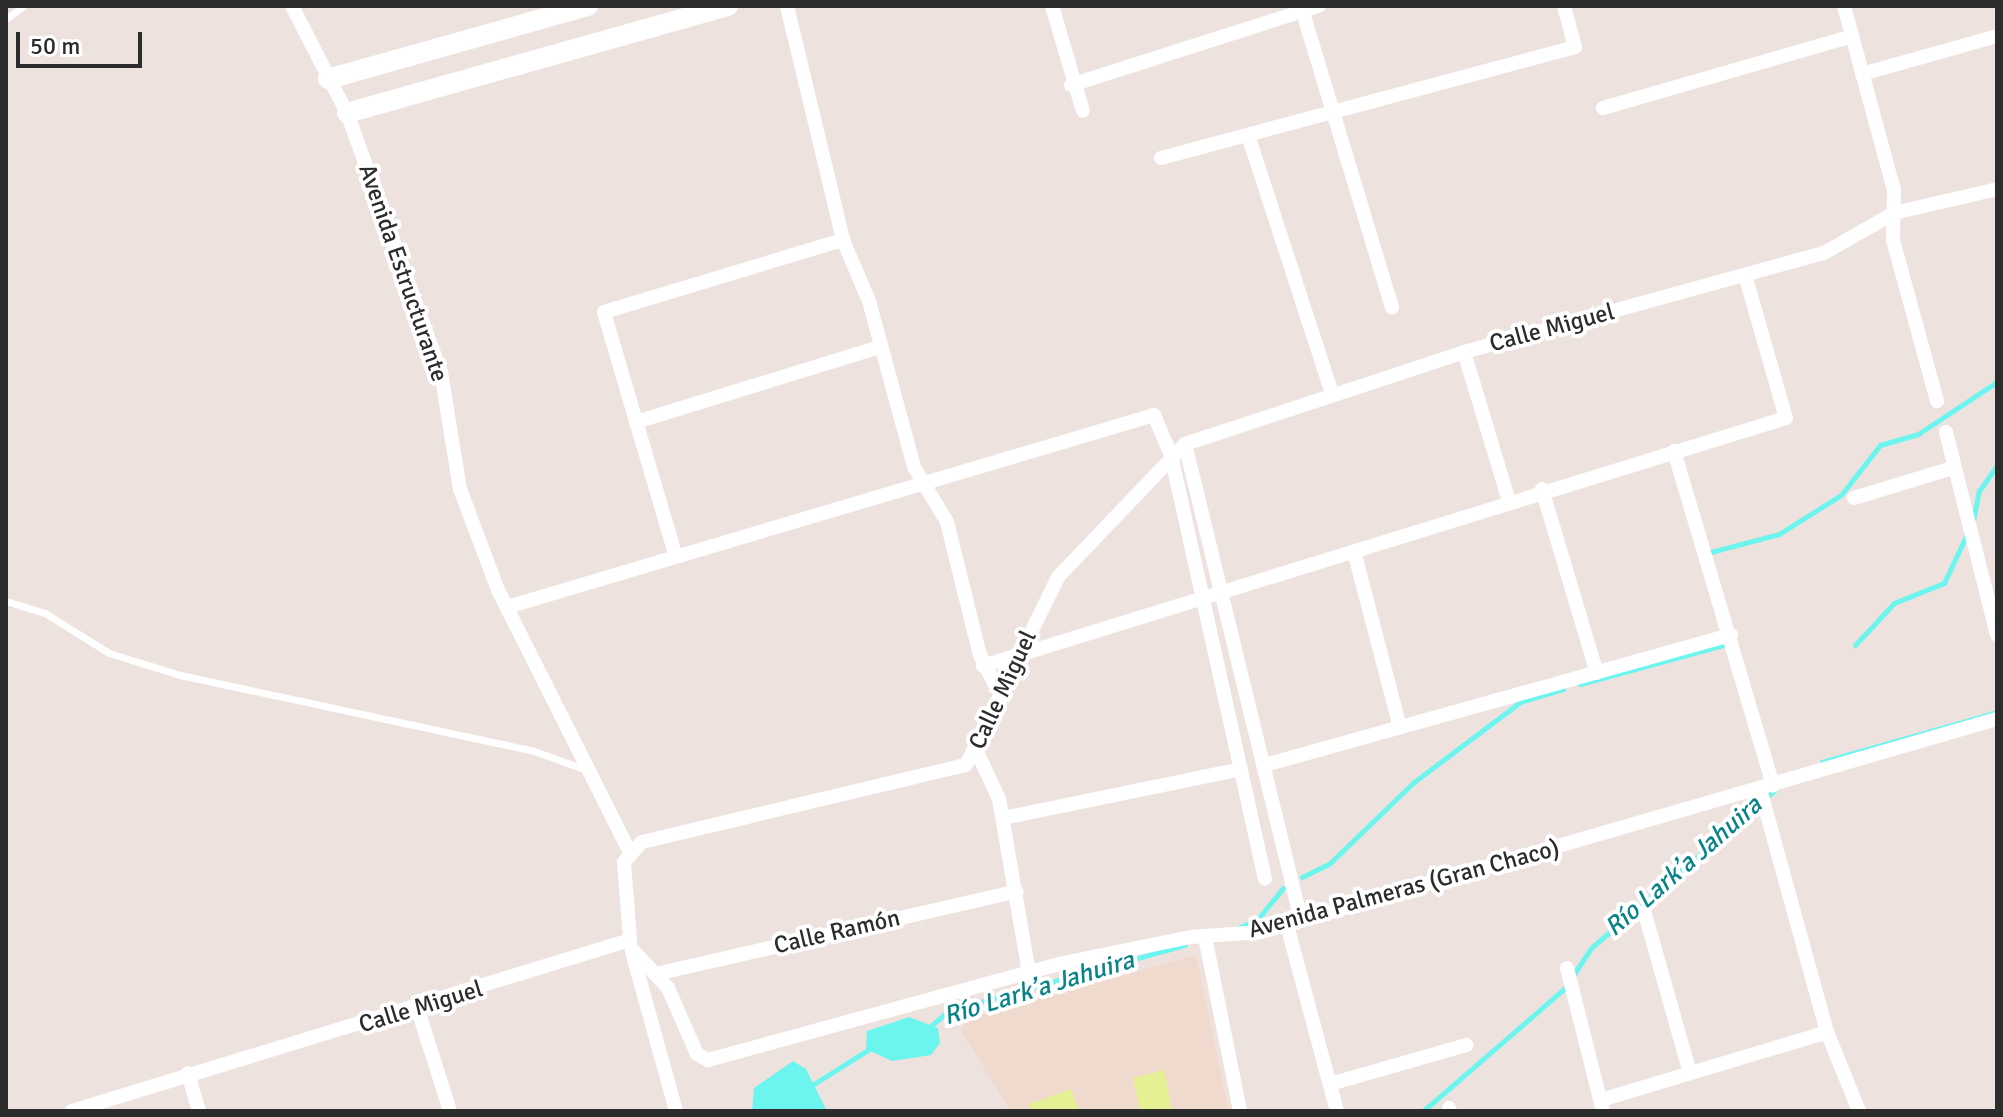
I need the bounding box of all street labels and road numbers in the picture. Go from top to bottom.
street label: Avenida Estructurante [352,161,454,385]
street label: Calle Miguel [1486,298,1618,358]
street label: Calle Miguel [963,626,1043,754]
street label: Avenida Palmeras (Gran Chaco) [1245,834,1563,944]
street label: Calle Ramón [771,904,903,960]
street label: Calle Miguel [356,975,486,1039]

